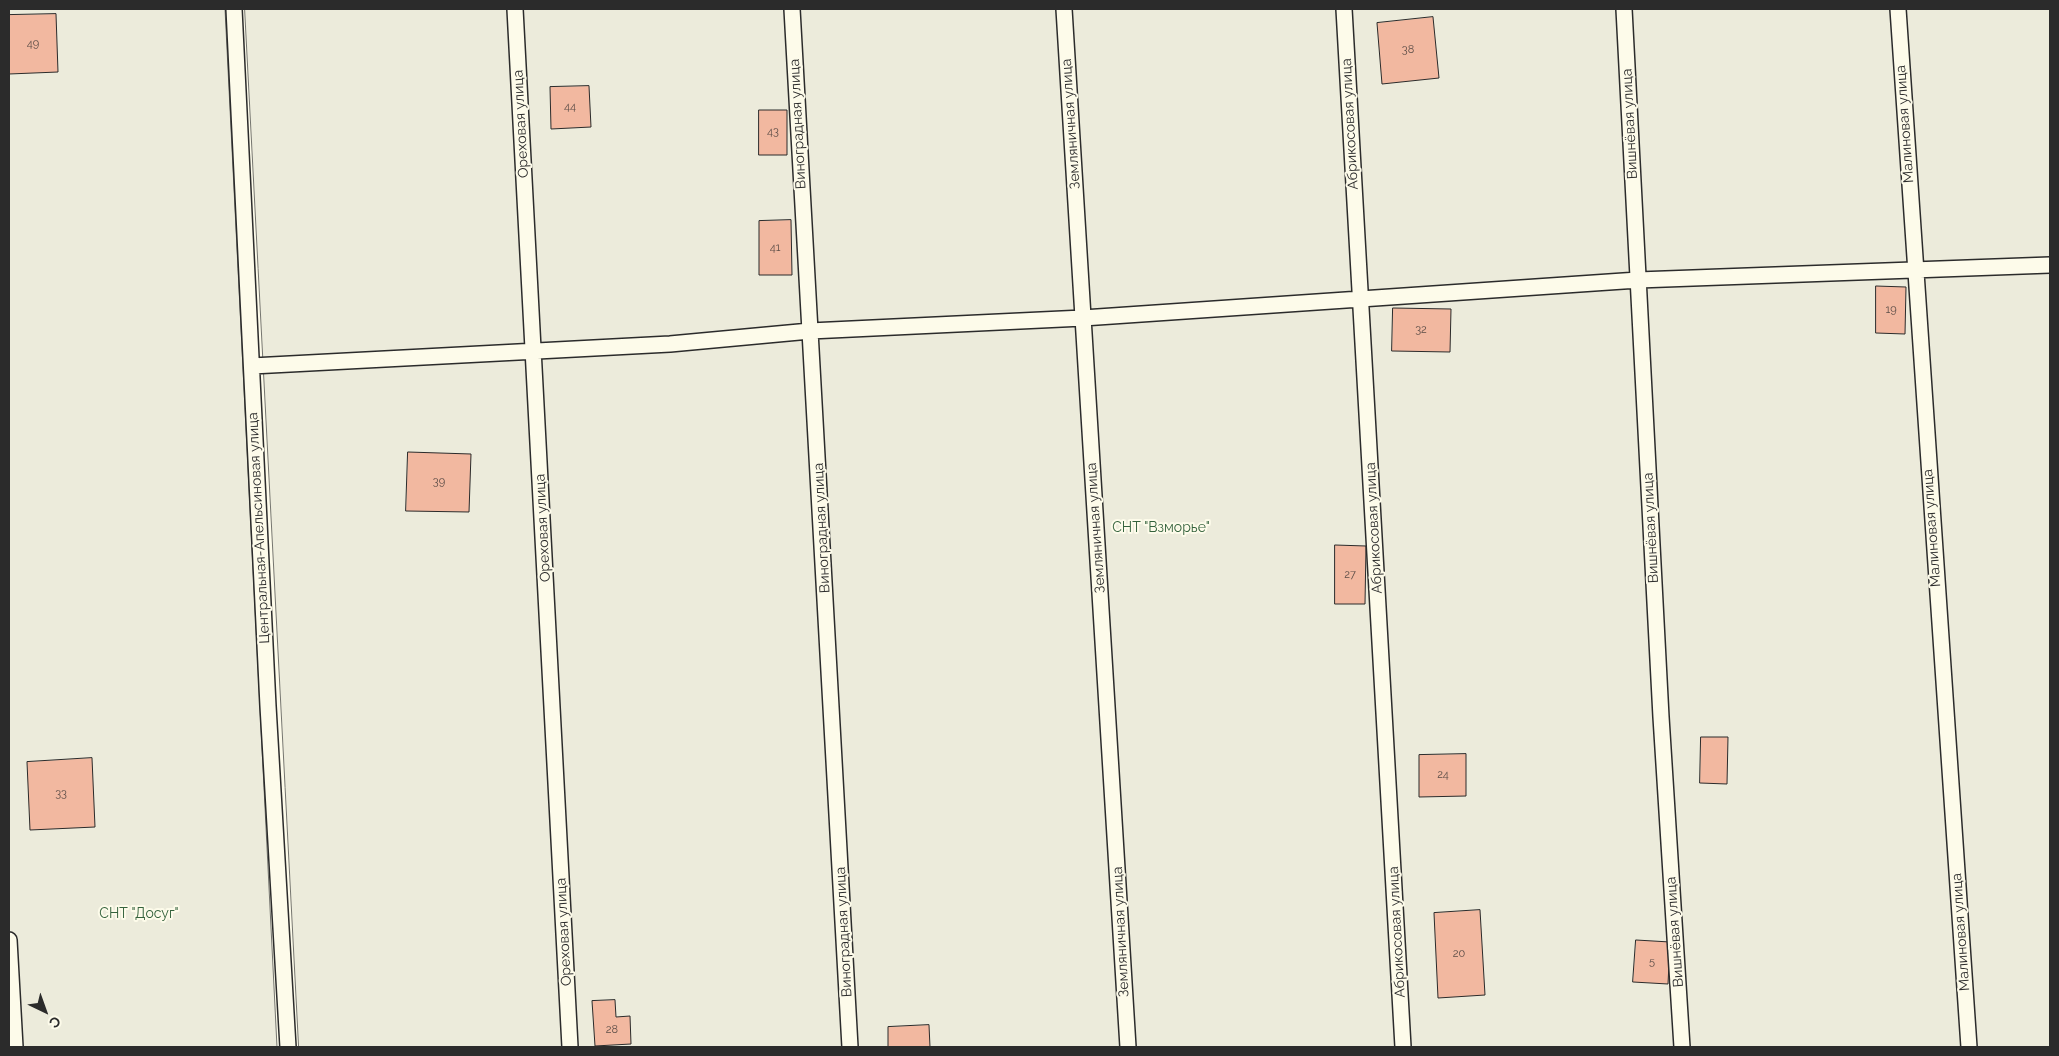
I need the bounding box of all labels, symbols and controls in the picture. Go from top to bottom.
house number: 49 [27,37,39,51]
house number: 38 [1402,43,1414,57]
street label: Виноградная улица [786,58,810,190]
street label: Земляничная улица [1058,58,1084,190]
street label: Абрикосовая улица [1338,58,1362,190]
street label: Малиновая улица [1892,64,1918,184]
street label: Вишнёвая улица [1619,68,1641,180]
street label: Ореховая улица [510,70,532,178]
house number: 44 [564,100,576,114]
house number: 43 [767,125,779,139]
house number: 41 [770,241,780,255]
house number: 19 [1885,303,1897,317]
house number: 32 [1415,323,1427,337]
street label: Центральная-Апельсиновая улица [245,412,273,644]
street label: Виноградная улица [810,462,834,594]
street label: Земляничная улица [1083,462,1109,594]
street label: Абрикосовая улица [1362,462,1386,594]
street label: Малиновая улица [1919,468,1945,588]
street label: Вишнёвая улица [1640,472,1662,584]
street label: Ореховая улица [532,474,554,582]
house number: 39 [433,475,445,489]
park label: СНТ "Взморье" [1112,520,1210,536]
house number: 27 [1344,568,1356,582]
house number: 24 [1437,768,1449,782]
house number: 33 [55,787,67,801]
street label: Виноградная улица [832,866,856,998]
street label: Земляничная улица [1109,866,1133,998]
street label: Абрикосовая улица [1385,866,1409,998]
street label: Малиновая улица [1948,872,1974,992]
street label: Вишнёвая улица [1663,876,1687,988]
street label: Ореховая улица [553,878,575,986]
park label: СНТ "Досуг" [99,906,179,922]
house number: 20 [1453,947,1465,961]
house number: 5 [1649,955,1655,969]
north arrow [20,986,70,1036]
text: С [46,1013,64,1031]
house number: 28 [606,1023,618,1037]

